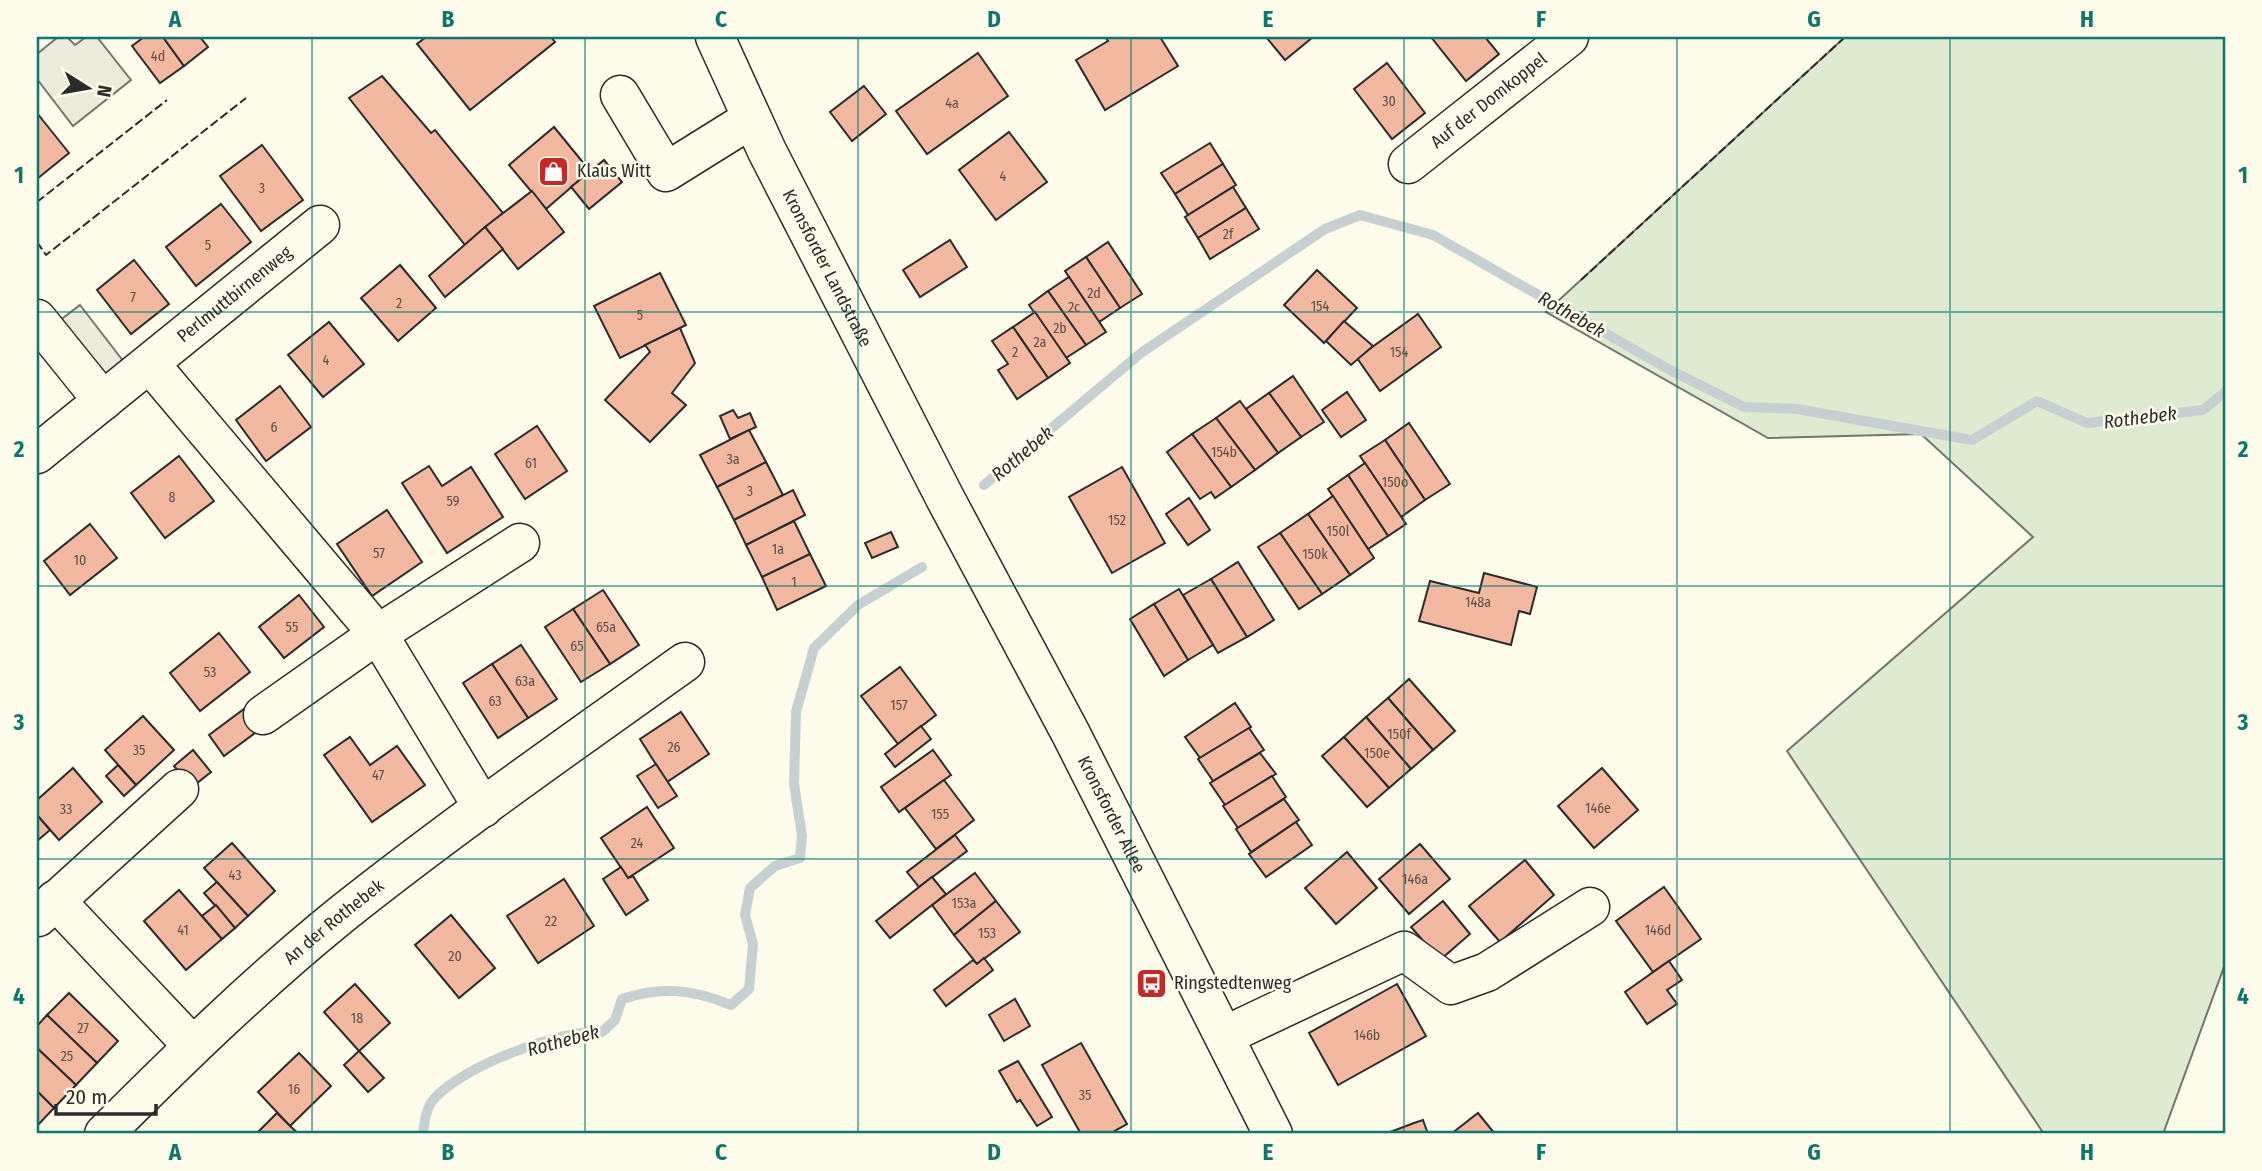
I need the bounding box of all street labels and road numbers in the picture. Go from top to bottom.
street label: Auf der Domkoppel [1426,47,1552,153]
street label: Kronsforder Landstraße [778,186,877,351]
street label: Perlmuttbirnenweg [173,241,297,347]
street label: Kronsforder Allee [1073,752,1150,877]
street label: An der Rothebek [279,874,389,969]

